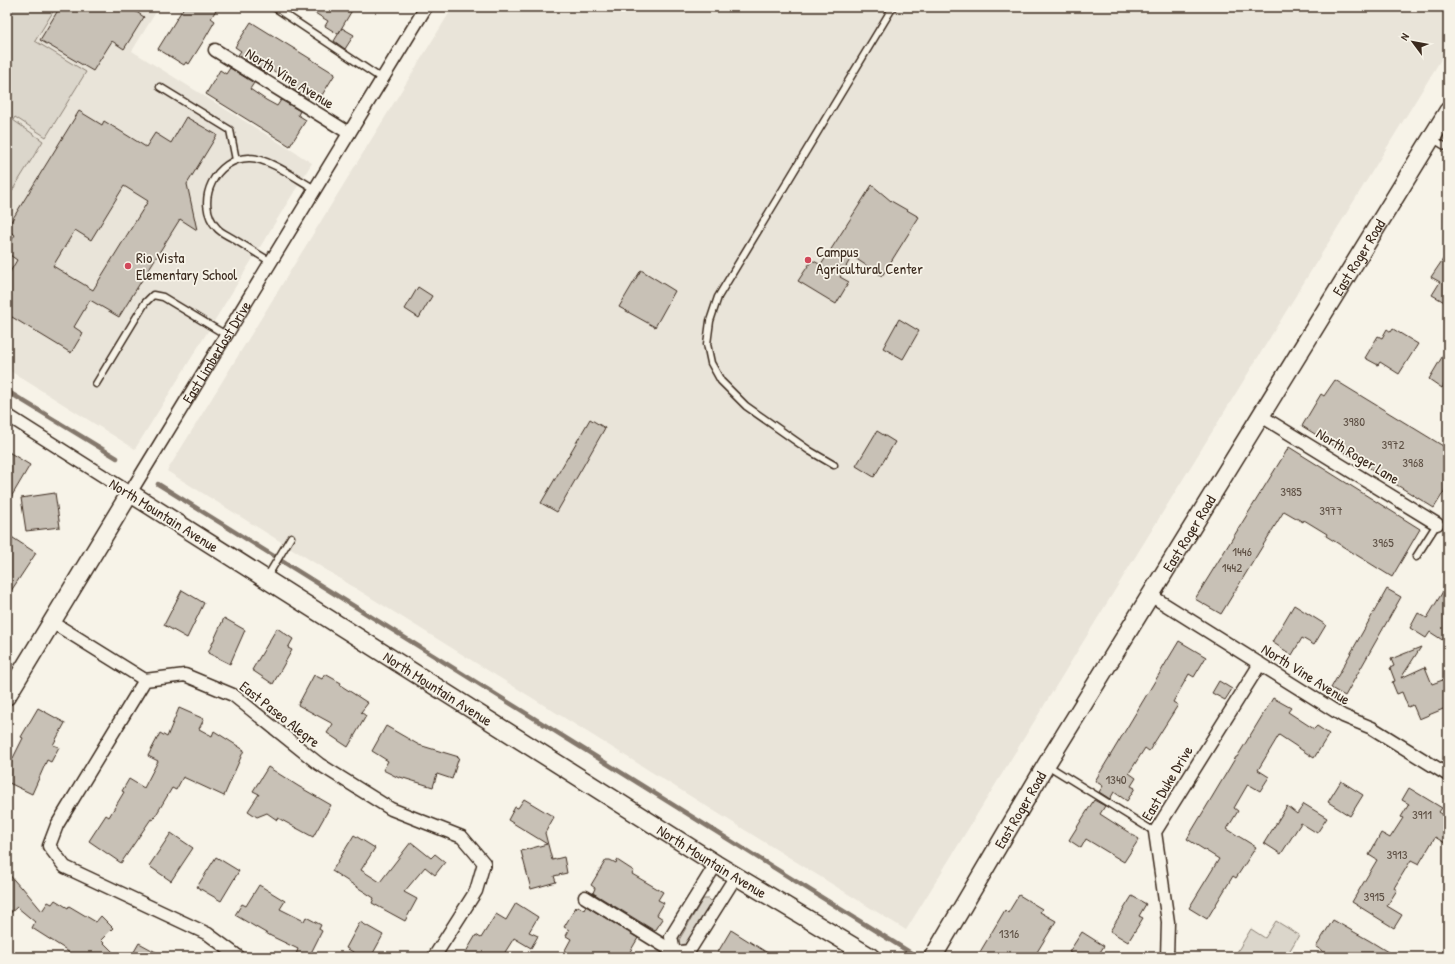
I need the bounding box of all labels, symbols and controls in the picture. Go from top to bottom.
north arrow [1393,22,1433,62]
text: N [1397,30,1412,43]
street label: North Vine Avenue [242,42,338,114]
street label: East Roger Road [1327,215,1390,299]
place label: Campus Agricultural Center [816,241,923,279]
place label: Rio Vista Elementary School [136,247,237,285]
marker: Campus Agricultural Center [803,255,813,265]
marker: Rio Vista Elementary School [123,261,133,271]
street label: East Limberlost Drive [177,296,255,407]
house number: 3980 [1343,412,1365,430]
street label: North Roger Lane [1312,423,1404,489]
house number: 3972 [1381,435,1405,453]
house number: 3968 [1402,453,1424,471]
street label: North Mountain Avenue [105,473,223,557]
house number: 3985 [1280,482,1302,500]
street label: East Roger Road [1157,491,1220,575]
house number: 3977 [1319,501,1343,519]
house number: 3965 [1372,533,1394,551]
house number: 1446 [1232,542,1252,560]
house number: 1442 [1222,558,1242,576]
street label: North Vine Avenue [1258,638,1354,710]
street label: North Mountain Avenue [380,646,497,730]
street label: East Paseo Alegre [235,676,325,752]
street label: East Duke Drive [1136,742,1198,824]
street label: East Roger Road [989,767,1051,852]
house number: 1340 [1105,770,1127,788]
house number: 3911 [1412,805,1432,823]
street label: North Mountain Avenue [653,819,771,903]
house number: 3913 [1386,845,1408,863]
house number: 3915 [1364,887,1385,905]
house number: 1316 [999,924,1019,942]

